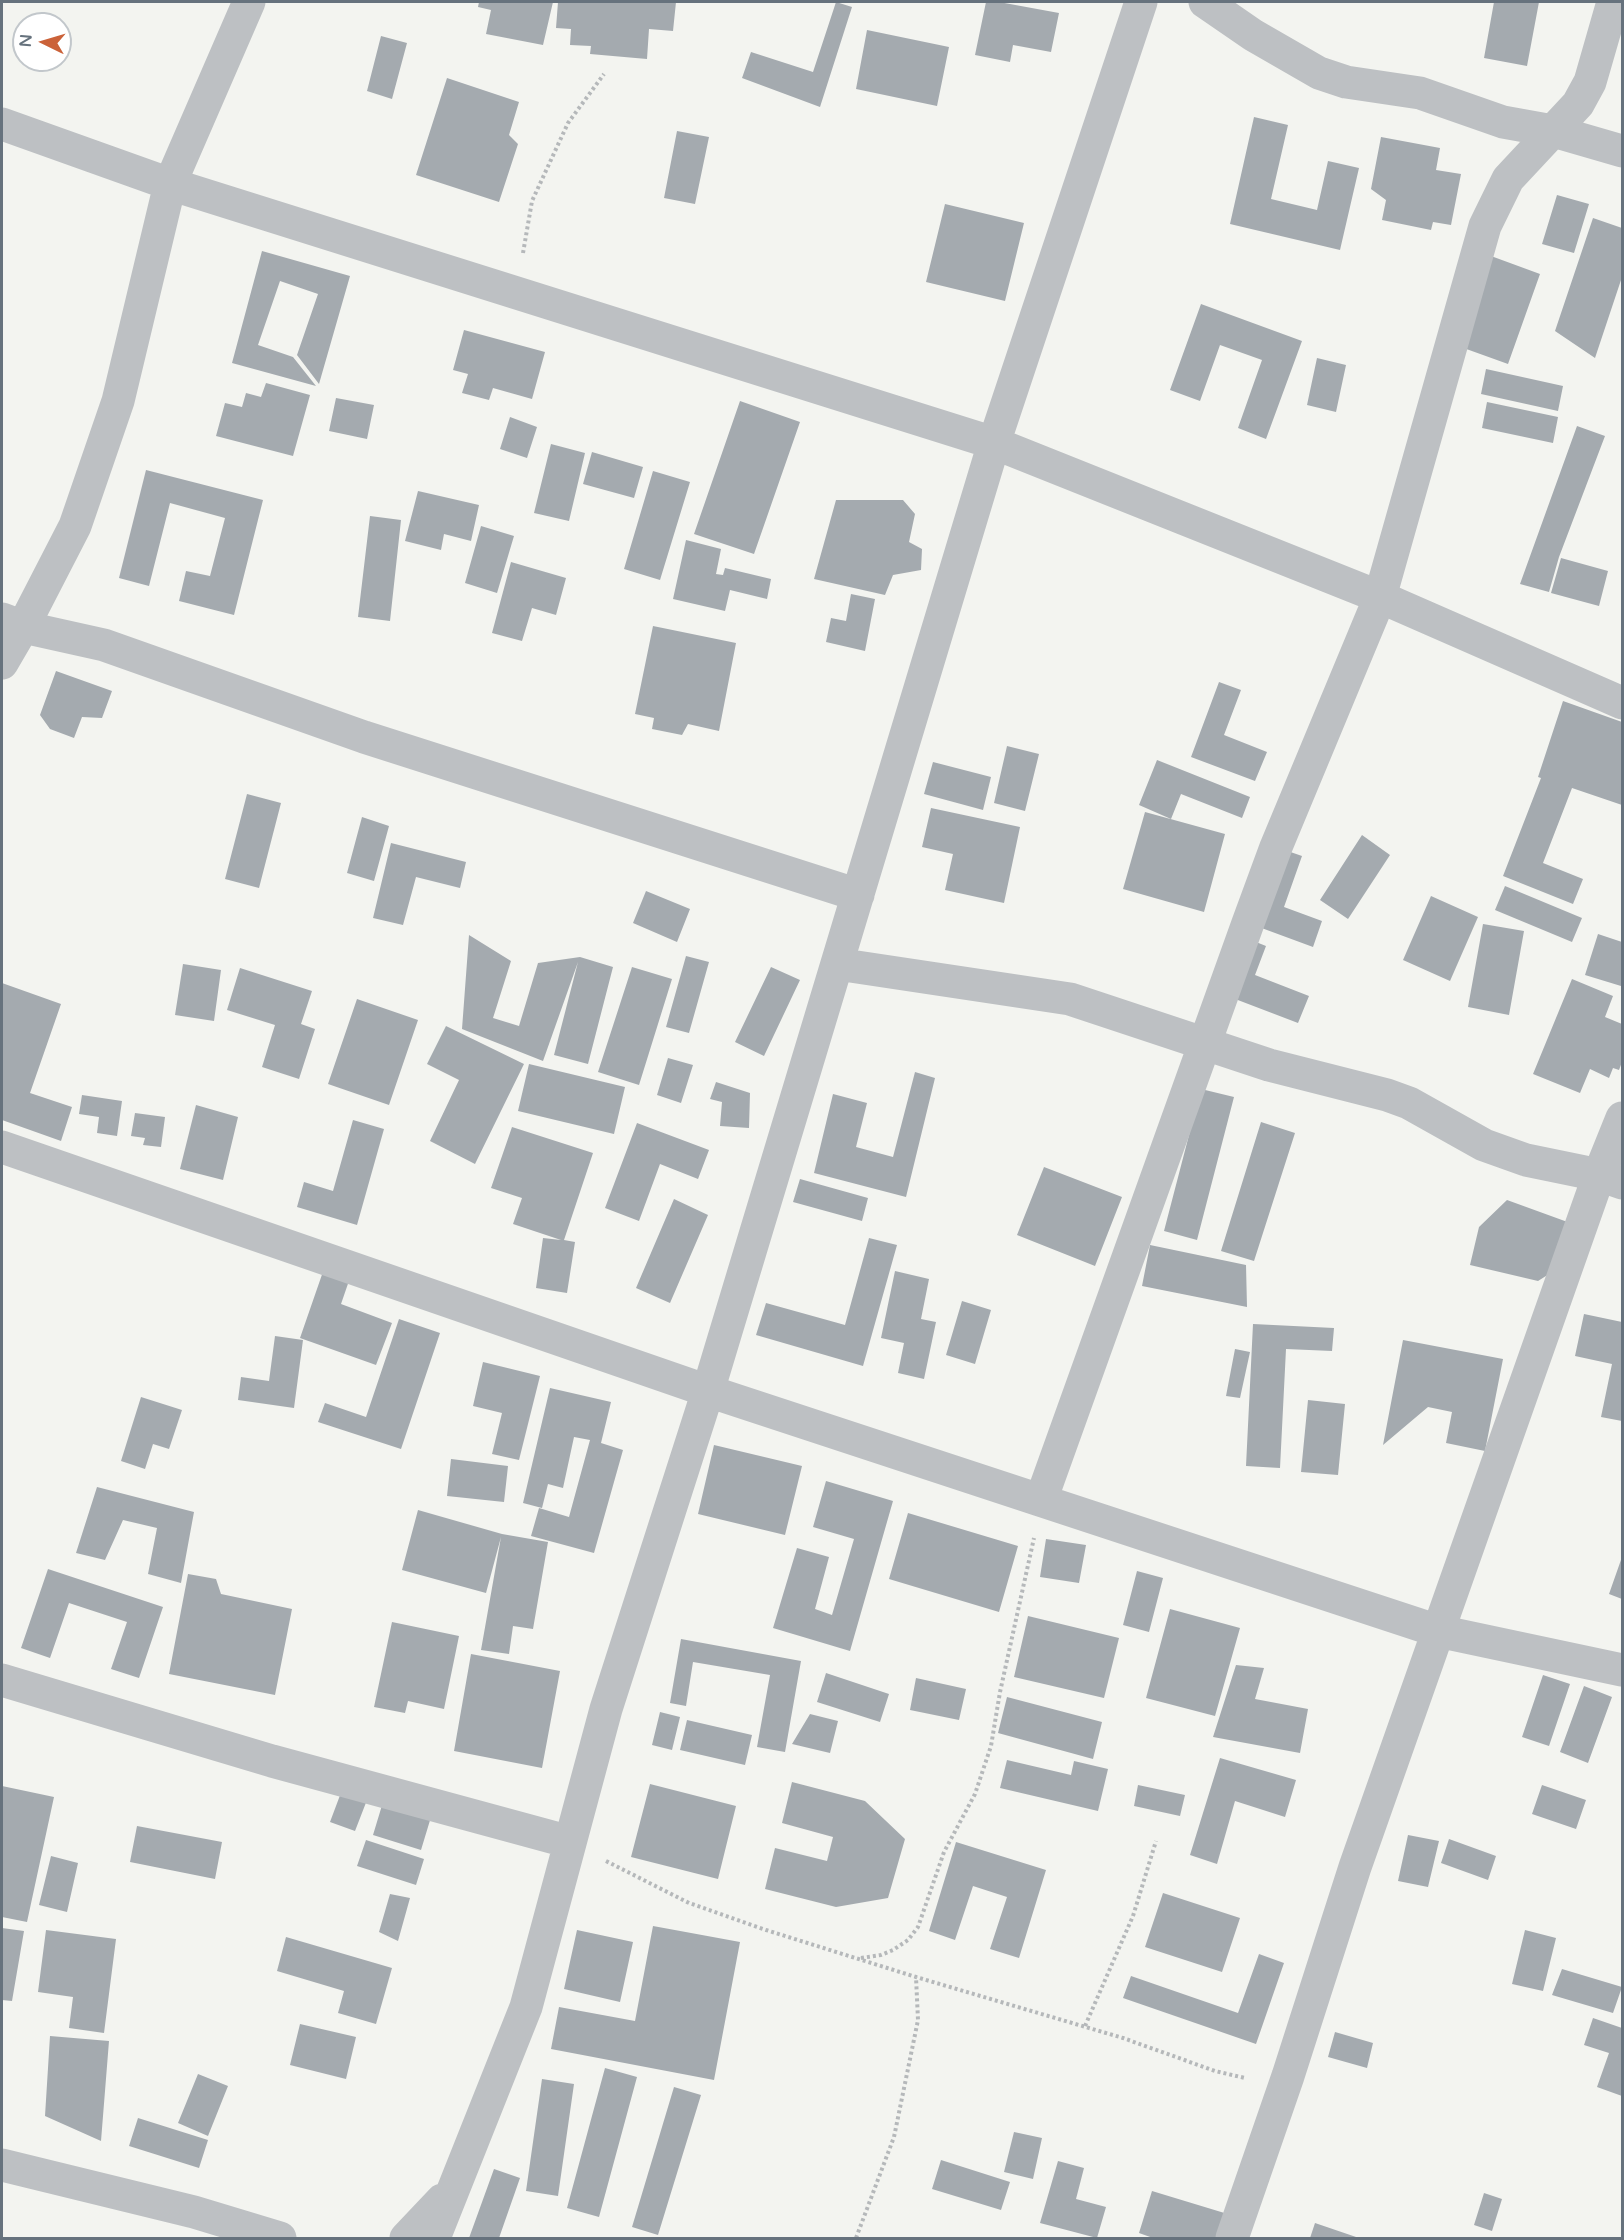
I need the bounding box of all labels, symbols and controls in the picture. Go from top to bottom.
north arrow [12,12,72,72]
text: N [16,33,37,48]

